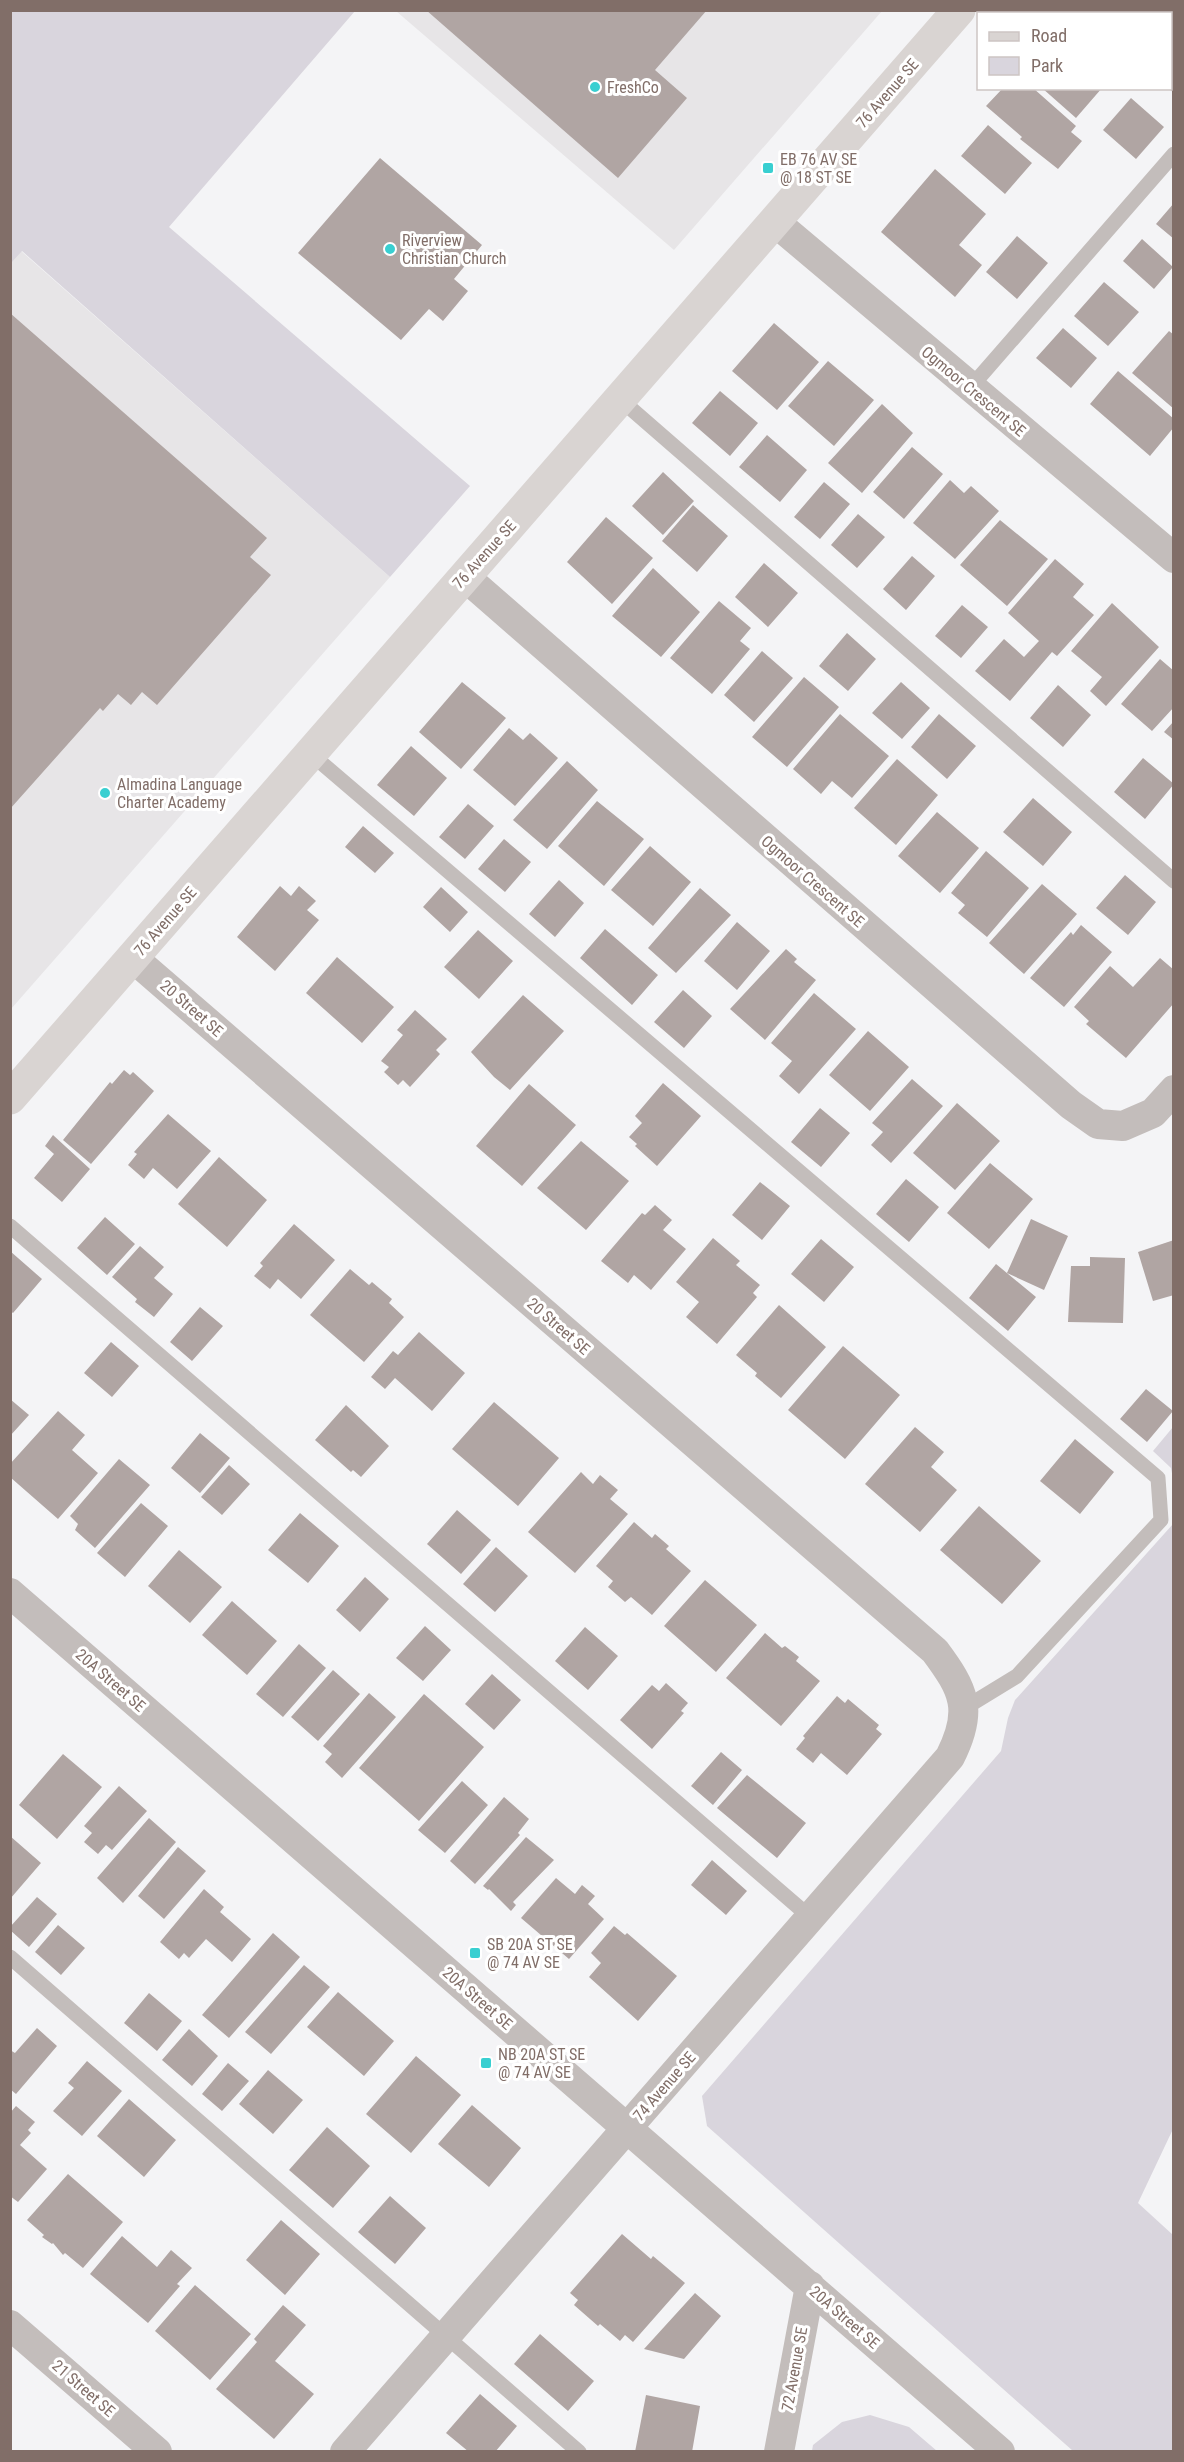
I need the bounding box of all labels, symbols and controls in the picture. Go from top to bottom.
legend [977,12,1172,90]
text: Road [1031,25,1067,46]
street label: 76 Avenue SE [852,55,923,132]
text: Park [1031,55,1063,76]
place label: FreshCo [607,78,659,97]
marker: FreshCo [588,80,602,94]
place label: EB 76 AV SE @ 18 ST SE [780,150,857,187]
marker: EB 76 AV SE @ 18 ST SE [761,161,775,175]
place label: Riverview Christian Church [402,231,507,268]
marker: Riverview Christian Church [383,242,397,256]
street label: Ogmoor Crescent SE [918,342,1030,440]
street label: 76 Avenue SE [449,516,520,592]
place label: Almadina Language Charter Academy [117,775,242,812]
marker: Almadina Language Charter Academy [98,786,112,800]
street label: Ogmoor Crescent SE [757,832,868,931]
street label: 76 Avenue SE [130,883,201,960]
street label: 20 Street SE [156,976,227,1041]
street label: 20 Street SE [523,1294,594,1359]
street label: 20A Street SE [72,1645,149,1716]
place label: SB 20A ST SE @ 74 AV SE [487,1935,573,1972]
marker: SB 20A ST SE @ 74 AV SE [468,1946,482,1960]
street label: 20A Street SE [439,1963,516,2034]
place label: NB 20A ST SE @ 74 AV SE [498,2045,585,2082]
street label: 74 Avenue SE [629,2048,700,2125]
marker: NB 20A ST SE @ 74 AV SE [479,2056,493,2070]
street label: 20A Street SE [806,2282,883,2353]
street label: 72 Avenue SE [778,2325,811,2413]
street label: 21 Street SE [48,2356,119,2421]

